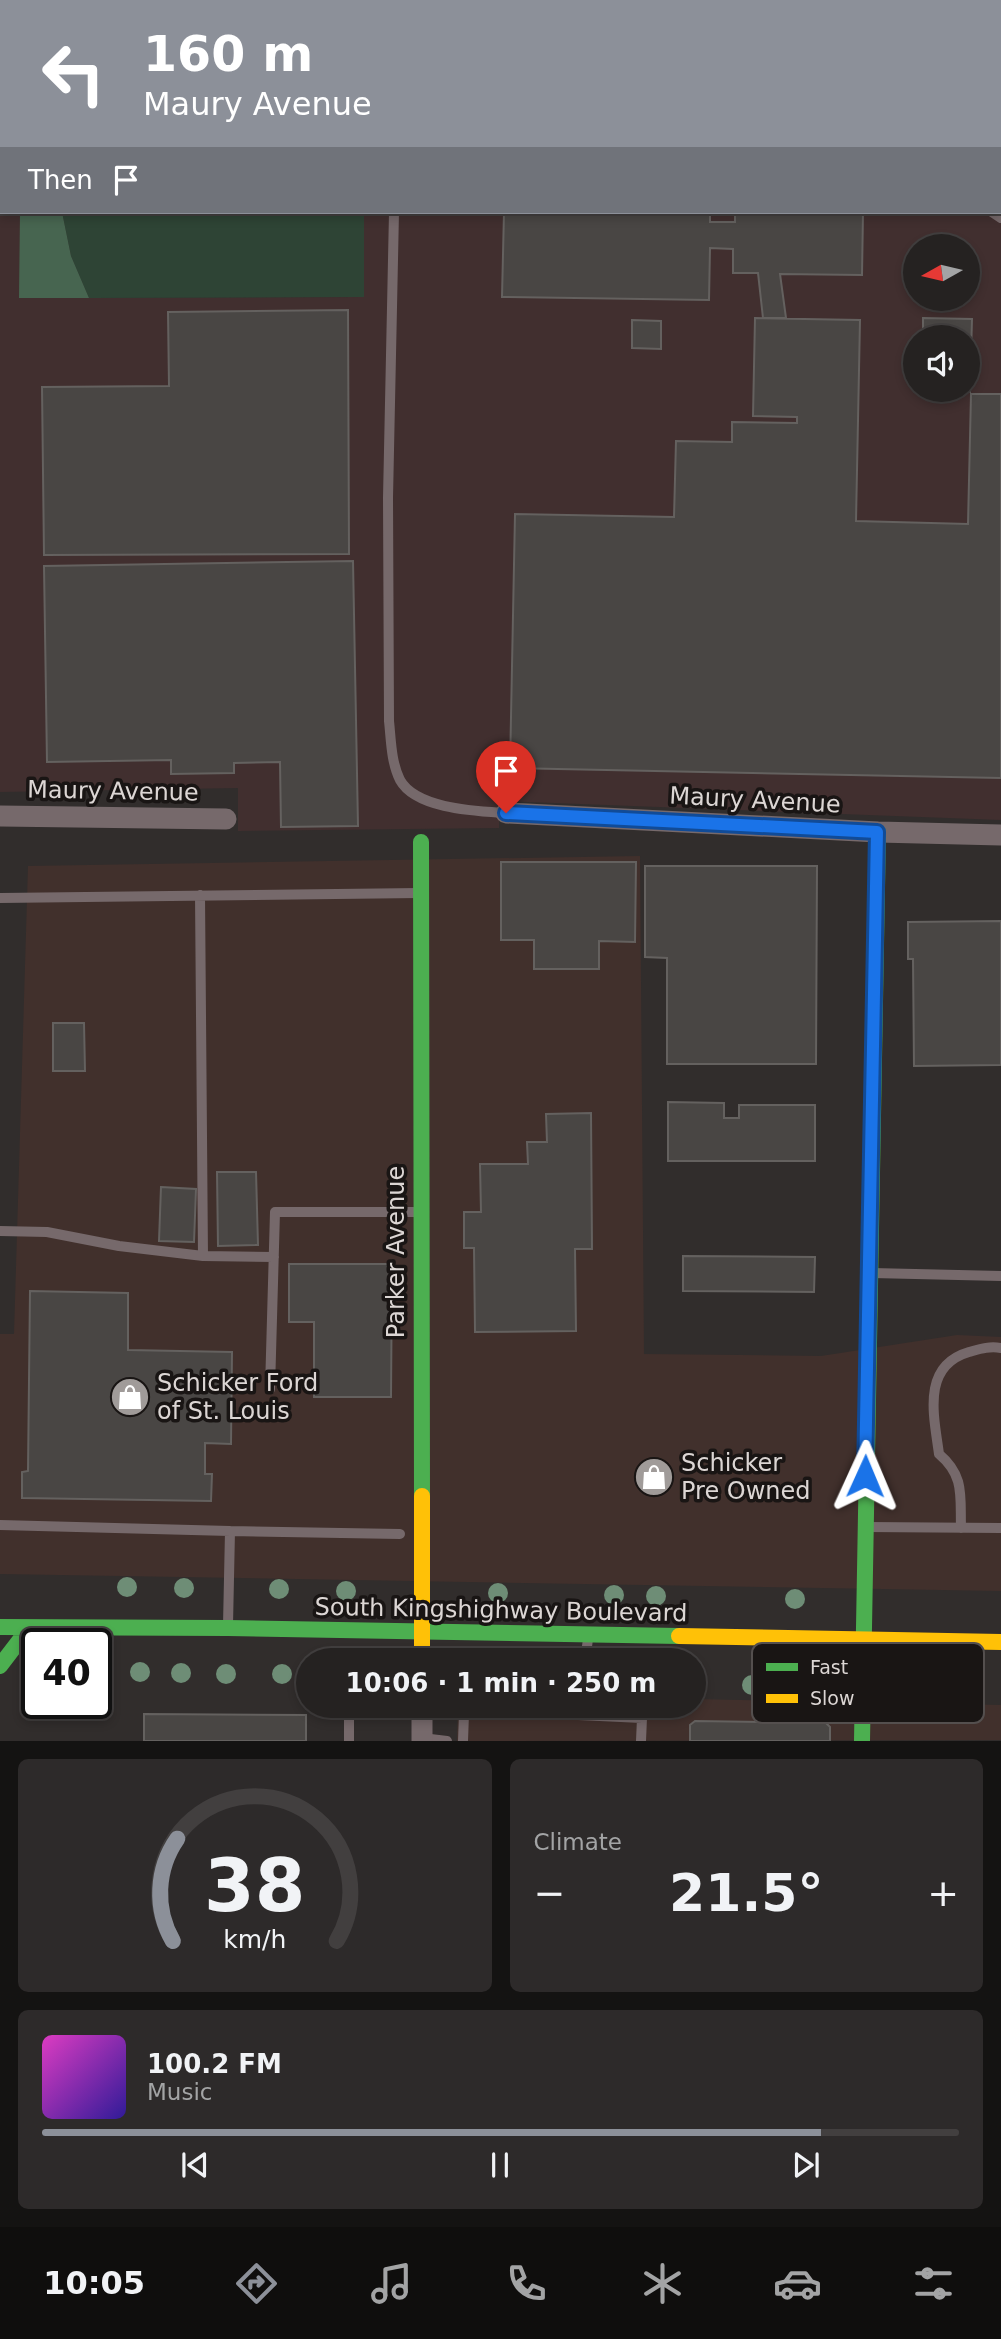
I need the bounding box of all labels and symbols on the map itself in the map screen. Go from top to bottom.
north arrow [903,234,980,312]
pin [476,741,536,813]
street label: Maury Avenue [27,776,199,806]
street label: Maury Avenue [669,782,841,818]
street label: Parker Avenue [382,1166,410,1338]
place label: Schicker Ford of St. Louis [157,1369,318,1425]
shop icon: Schicker Ford of St. Louis [109,1376,151,1418]
position arrow [828,1439,902,1513]
place label: Schicker Pre Owned [681,1449,811,1505]
shop icon: Schicker Pre Owned [633,1456,675,1498]
street label: South Kingshighway Boulevard [314,1593,688,1627]
speed limit sign: 40 [21,1628,112,1719]
legend [752,1643,984,1723]
text: Fast [810,1656,848,1678]
text: Slow [810,1687,855,1709]

